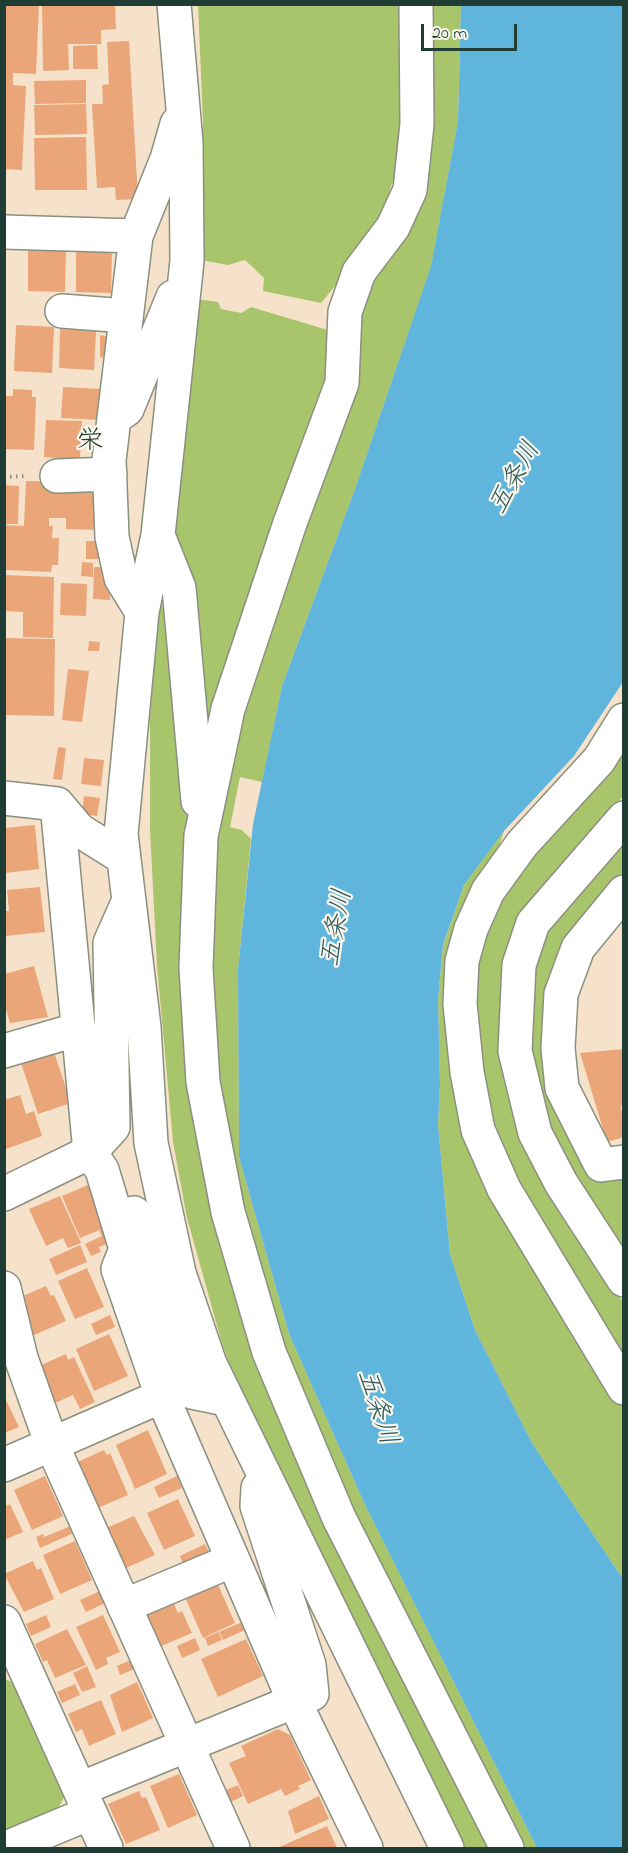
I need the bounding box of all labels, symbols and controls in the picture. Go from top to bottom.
scale bar [424,12,520,50]
text: 20 m [432,21,467,47]
district label: 栄 [77,428,103,460]
water label: 五条川 [484,437,550,521]
water label: 五条川 [317,887,361,969]
water label: 五条川 [348,1366,402,1450]

